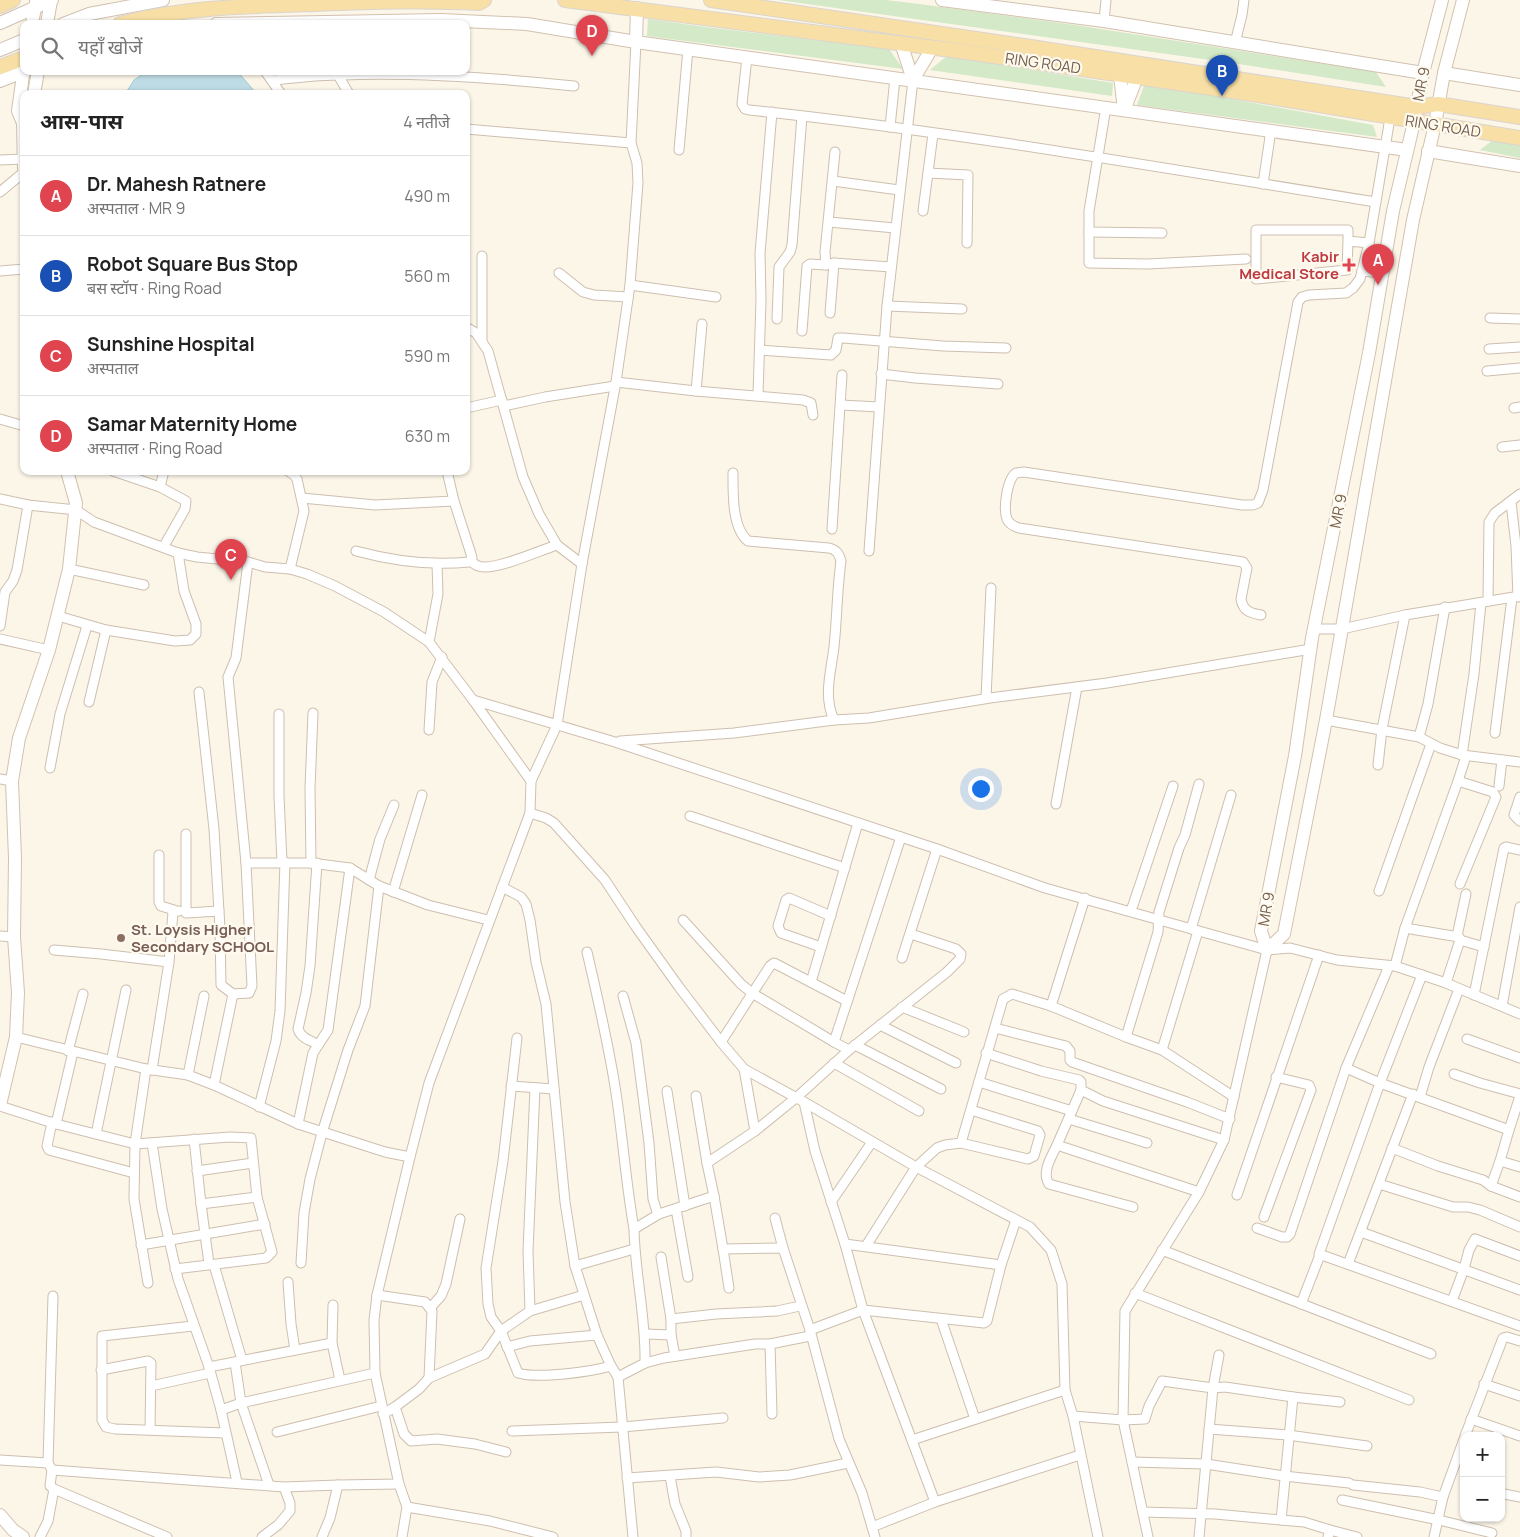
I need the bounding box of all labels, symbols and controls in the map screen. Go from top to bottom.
pin: D [576,15,608,56]
search box [20,20,470,75]
icon: search [38,34,66,62]
text: यहाँ खोजें [78,34,142,60]
street label: RING ROAD [1004,47,1082,79]
pin: B [1206,55,1238,96]
street label: MR 9 [1407,65,1435,103]
text: आस-पास [40,107,123,135]
street label: RING ROAD [1404,110,1482,142]
text: 4 नतीजे [403,111,450,133]
text: Dr. Mahesh Ratnere [87,171,266,197]
text: A [51,185,61,207]
text: 490 m [404,185,450,207]
text: अस्पताल · MR 9 [87,197,185,219]
pin: A [1362,244,1394,285]
place label: Kabir Medical Store [1239,246,1339,284]
text: Robot Square Bus Stop [87,251,298,277]
marker: Kabir Medical Store [1343,259,1355,271]
text: B [51,265,61,287]
text: 560 m [404,265,450,287]
text: बस स्टॉप · Ring Road [87,277,222,299]
text: Sunshine Hospital [87,331,255,357]
text: C [50,345,62,367]
text: 590 m [404,345,450,367]
text: अस्पताल [87,357,139,379]
text: Samar Maternity Home [87,411,297,437]
text: D [50,425,62,447]
text: 630 m [405,425,450,447]
text: अस्पताल · Ring Road [87,437,223,459]
street label: MR 9 [1324,492,1352,530]
pin: C [215,539,247,580]
your location [968,776,994,802]
street label: MR 9 [1253,890,1279,928]
place label: St. Loysis Higher Secondary SCHOOL [131,919,274,957]
marker: St. Loysis Higher Secondary SCHOOL [115,932,127,944]
map controls [1460,1432,1505,1522]
button: + [1460,1432,1505,1477]
button: − [1460,1477,1505,1522]

